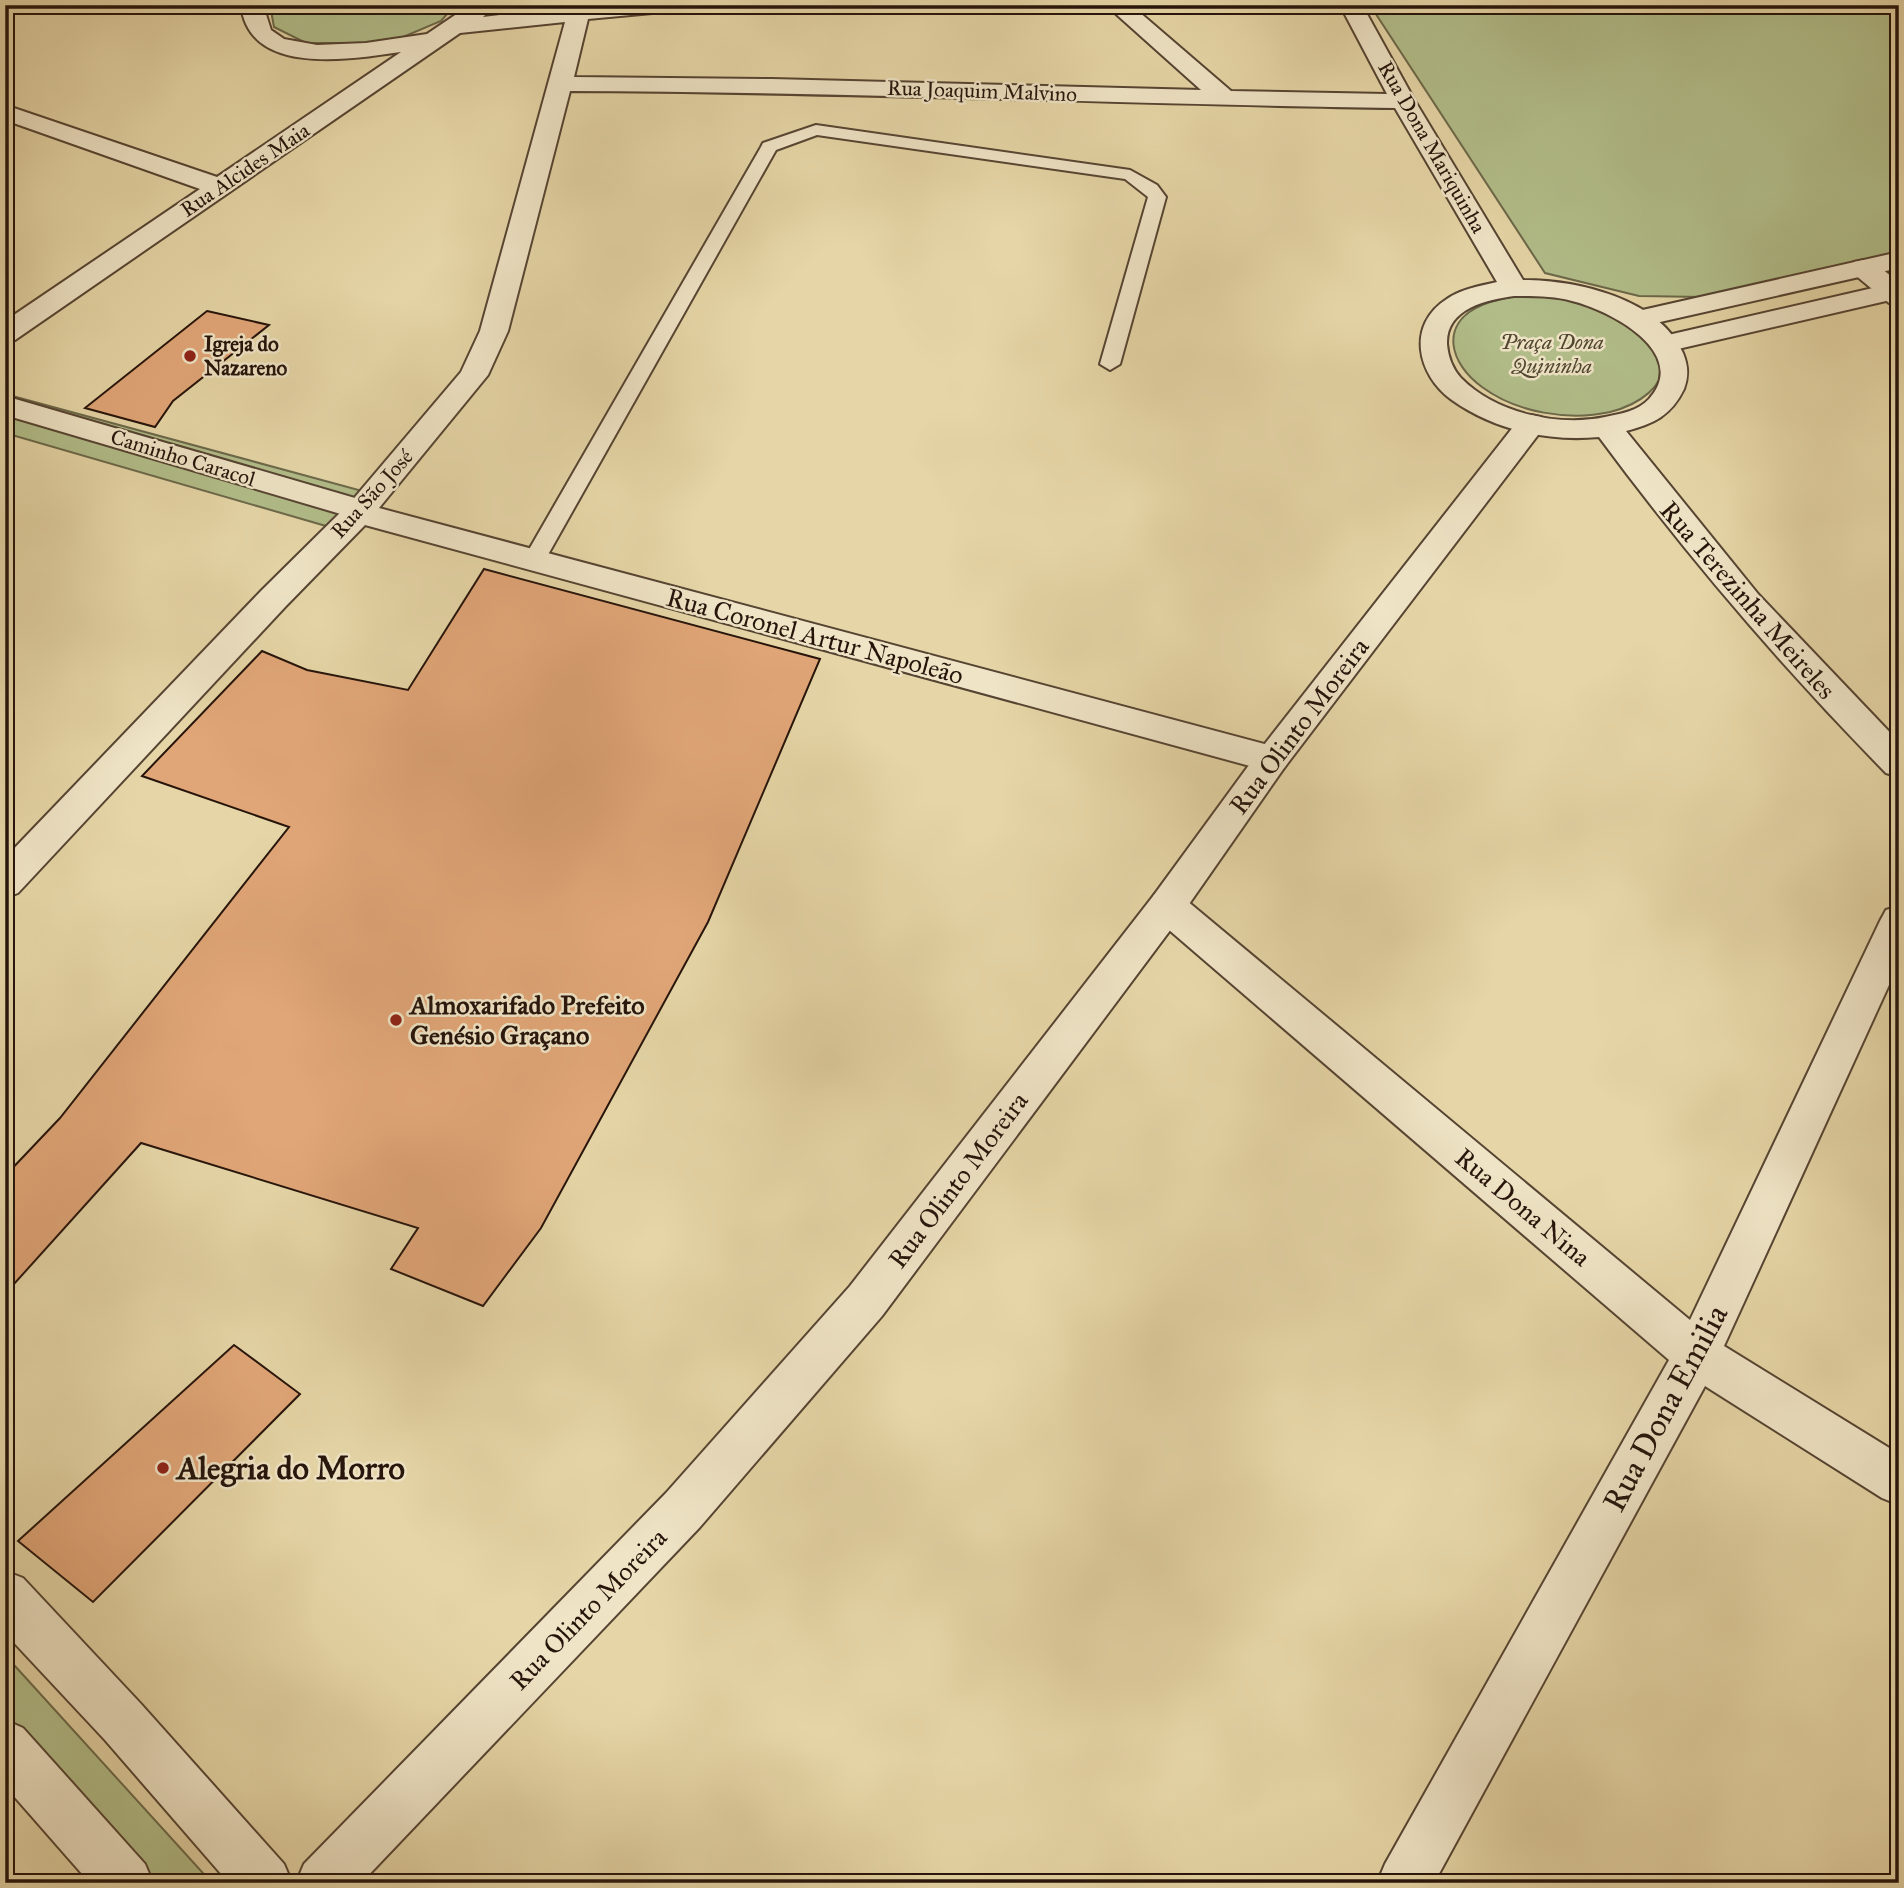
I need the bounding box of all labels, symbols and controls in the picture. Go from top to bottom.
street label: Rua Dona Mariquinha [1372,56,1492,238]
street label: Rua Joaquim Malvino [887,75,1078,107]
street label: Rua Alcides Maia [176,117,315,223]
park label: Praça Dona Quininha [1500,329,1604,379]
place label: Igreja do Nazareno [204,331,288,381]
marker: Igreja do Nazareno [182,348,198,364]
street label: Caminho Caracol [107,424,259,492]
street label: Rua São José [325,444,419,544]
street label: Rua Terezinha Meireles [1653,494,1843,706]
street label: Rua Coronel Artur Napoleão [663,581,967,691]
street label: Rua Olinto Moreira [1222,631,1376,821]
place label: Almoxarifado Prefeito Genésio Graçano [408,989,645,1051]
marker: Almoxarifado Prefeito Genésio Graçano [388,1012,404,1028]
street label: Rua Olinto Moreira [881,1085,1035,1275]
street label: Rua Dona Nina [1449,1141,1597,1273]
street label: Rua Dona Emilia [1595,1298,1737,1518]
place label: Alegria do Morro [175,1449,405,1488]
marker: Alegria do Morro [155,1460,171,1476]
street label: Rua Olinto Moreira [503,1521,673,1697]

